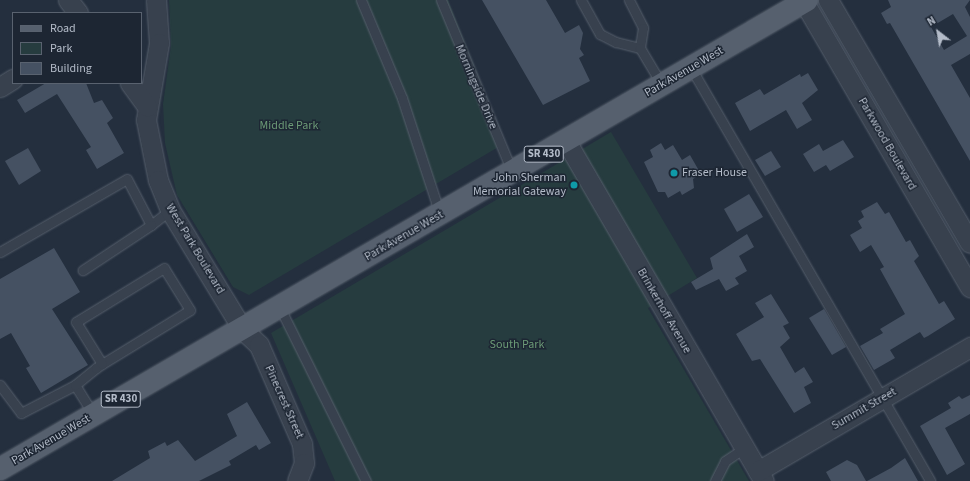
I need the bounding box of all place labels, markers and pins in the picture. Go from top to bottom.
place label: Fraser House [682,166,747,180]
marker: Fraser House [669,168,679,178]
place label: John Sherman Memorial Gateway [473,171,566,199]
marker: John Sherman Memorial Gateway [569,180,579,190]

